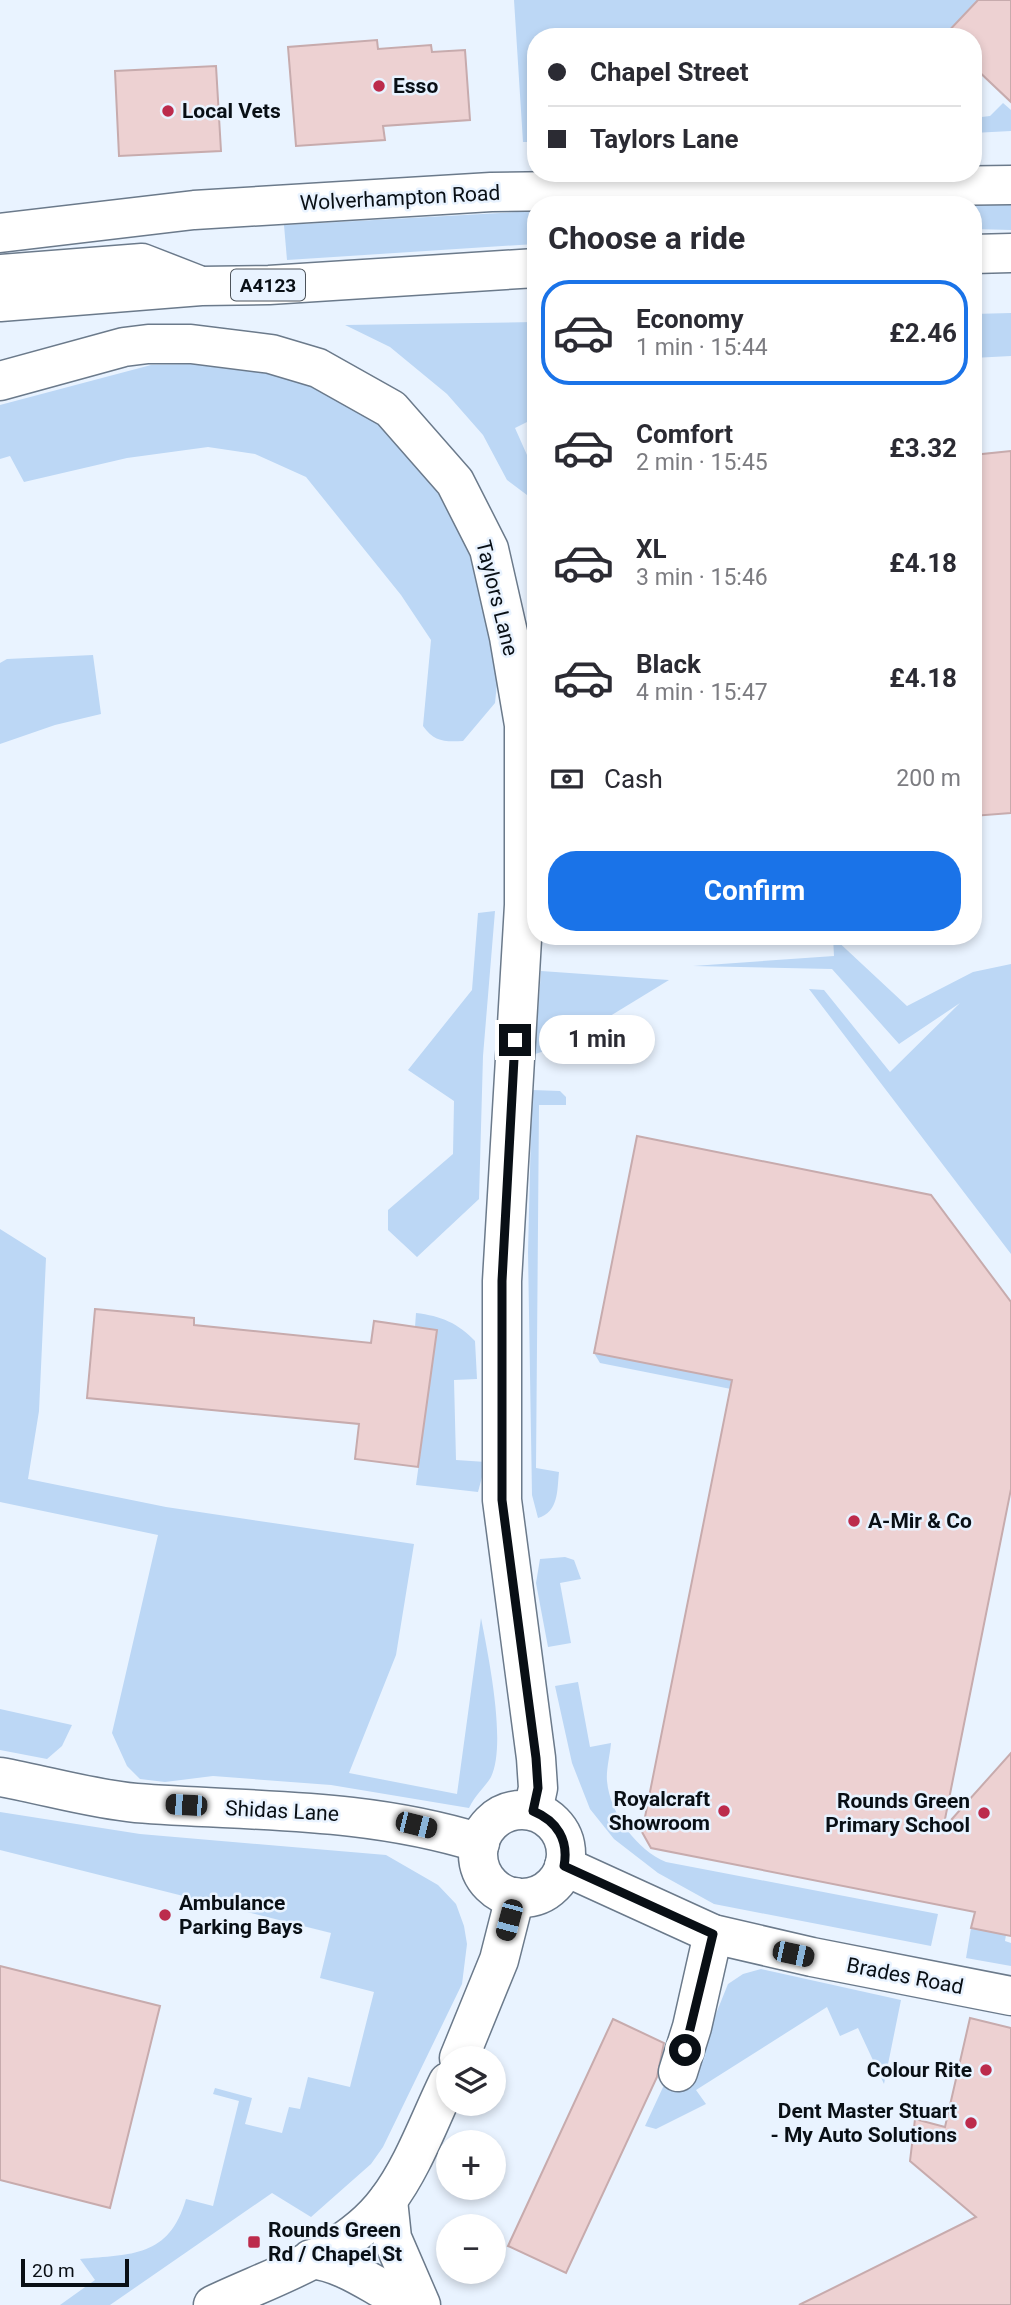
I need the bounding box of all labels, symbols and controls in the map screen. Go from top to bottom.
text: Chapel Street [590,57,748,87]
place label: Esso [393,74,438,98]
marker: Esso [371,78,387,94]
place label: Local Vets [182,99,281,123]
marker: Local Vets [160,103,176,119]
text: Taylors Lane [590,124,739,154]
street label: Wolverhampton Road [299,181,501,215]
text: Choose a ride [548,219,745,257]
road number: A4123 [231,270,305,300]
icon: car [552,301,615,364]
text: Economy [636,304,743,334]
text: £2.46 [889,318,957,348]
text: 1 min · 15:44 [636,334,768,361]
icon: car [552,416,615,479]
text: Comfort [636,419,733,449]
text: £3.32 [889,433,957,463]
text: 2 min · 15:45 [636,449,768,476]
icon: car [552,531,615,594]
text: XL [636,534,667,564]
street label: Taylors Lane [471,538,523,658]
text: £4.18 [889,548,957,578]
text: 3 min · 15:46 [636,564,768,591]
icon: car [552,646,615,709]
text: Black [636,649,701,679]
text: £4.18 [889,663,957,693]
text: 4 min · 15:47 [636,679,768,706]
icon: cash [548,760,586,798]
text: Cash [604,764,663,794]
text: 200 m [896,765,961,792]
button: Confirm [548,851,961,931]
callout: 1 min [540,1016,655,1064]
route end [499,1024,531,1056]
text: 1 min [568,1026,626,1053]
place label: A-Mir & Co [868,1509,972,1533]
marker: A-Mir & Co [846,1513,862,1529]
place label: Royalcraft Showroom [609,1787,710,1835]
place label: Rounds Green Primary School [825,1789,970,1837]
car [165,1793,208,1817]
street label: Shidas Lane [224,1796,340,1826]
marker: Royalcraft Showroom [716,1803,732,1819]
marker: Rounds Green Primary School [976,1805,992,1821]
car [394,1810,439,1840]
place label: Ambulance Parking Bays [179,1891,303,1939]
car [494,1897,525,1943]
marker: Ambulance Parking Bays [157,1907,173,1923]
car [771,1939,816,1969]
street label: Brades Road [845,1953,965,1999]
route start [669,2034,701,2066]
map controls [436,2046,506,2284]
button: layers [436,2046,506,2116]
place label: Colour Rite [867,2058,972,2082]
marker: Colour Rite [978,2062,994,2078]
place label: Dent Master Stuart - My Auto Solutions [770,2099,957,2147]
marker: Dent Master Stuart - My Auto Solutions [963,2115,979,2131]
button: + [436,2130,506,2200]
button: − [436,2214,506,2284]
place label: Rounds Green Rd / Chapel St [268,2218,402,2266]
marker: Rounds Green Rd / Chapel St [246,2234,262,2250]
scale bar [21,2256,130,2288]
text: 20 m [32,2259,75,2282]

